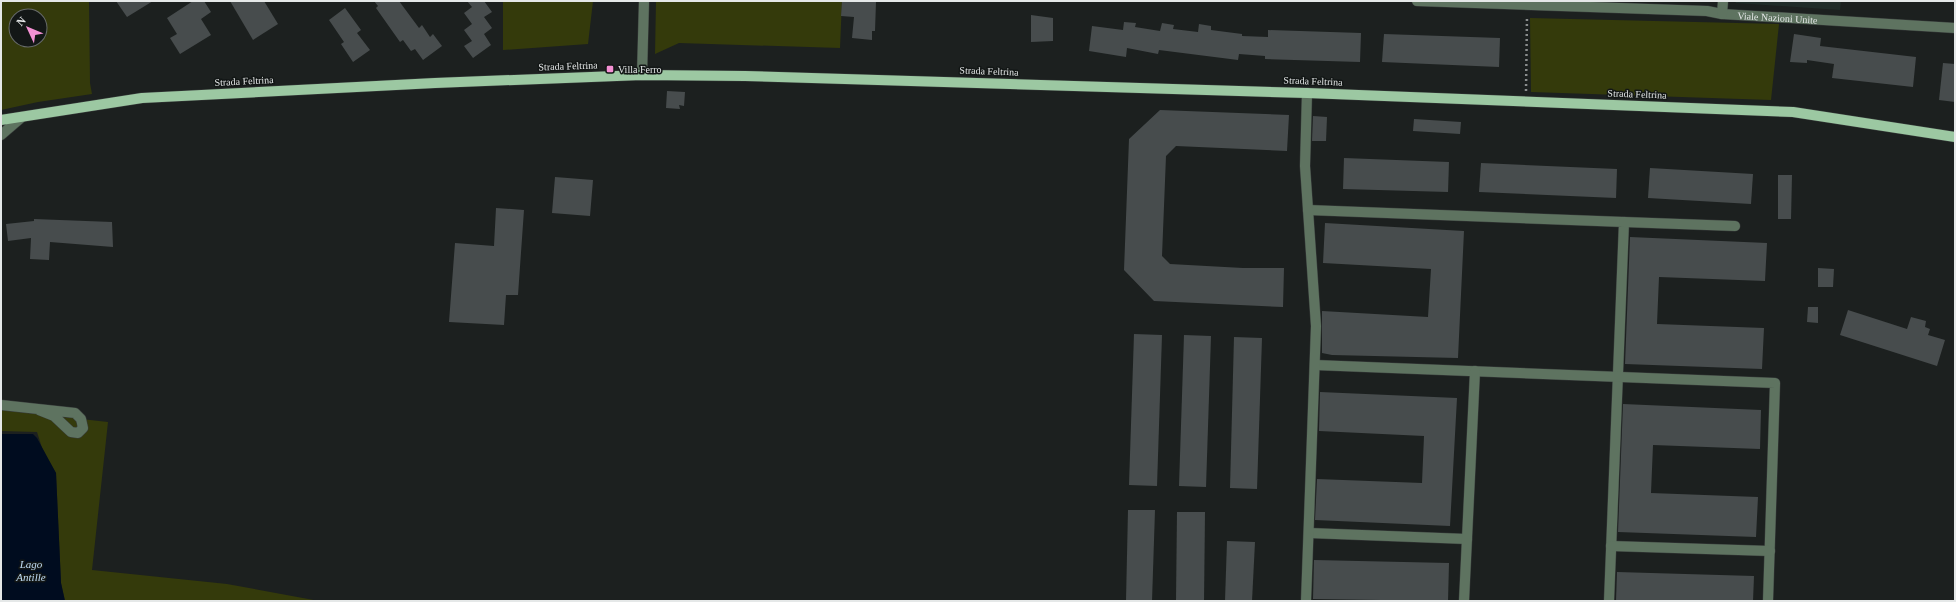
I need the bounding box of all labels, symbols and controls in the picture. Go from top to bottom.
north arrow [8,8,48,48]
street label: Viale Nazioni Unite [1737,9,1818,25]
text: N [14,14,28,28]
street label: Strada Feltrina [538,59,598,73]
marker: Villa Ferro [605,64,615,74]
place label: Villa Ferro [618,64,662,75]
street label: Strada Feltrina [959,64,1019,78]
street label: Strada Feltrina [214,74,274,88]
street label: Strada Feltrina [1283,74,1343,88]
street label: Strada Feltrina [1607,87,1667,101]
water label: Lago Antille [15,558,46,583]

